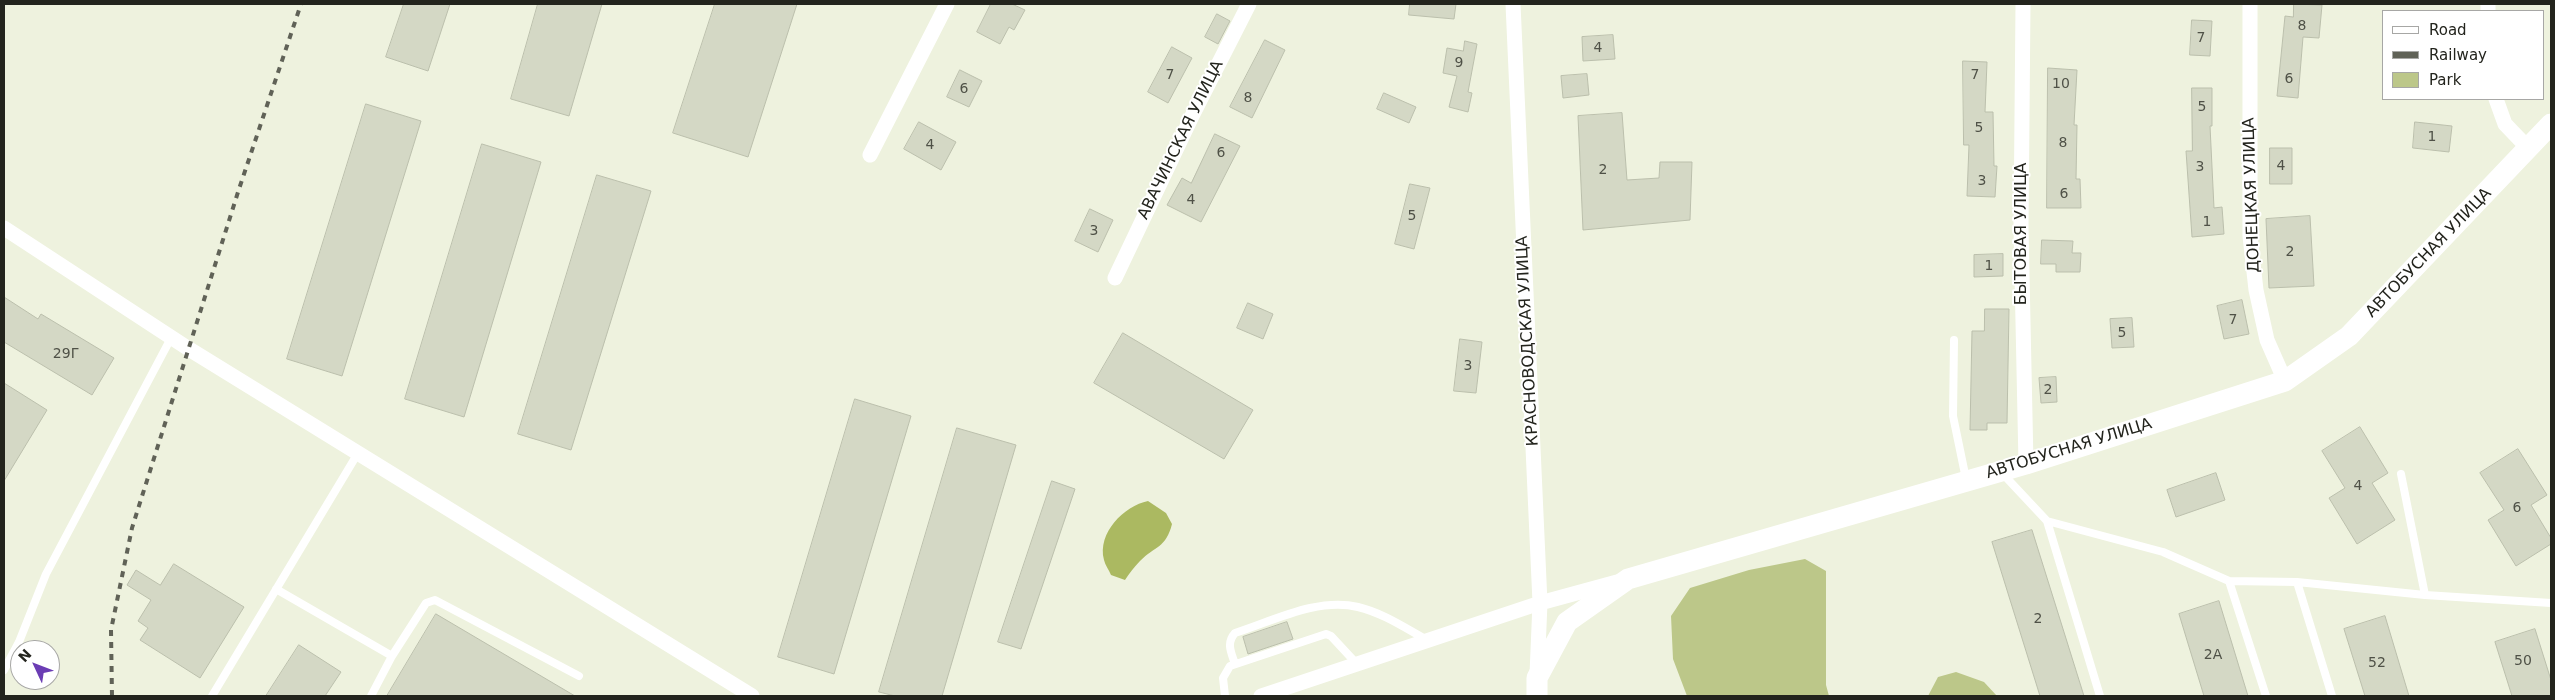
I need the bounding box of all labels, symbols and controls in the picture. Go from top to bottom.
legend [2382,10,2545,100]
house number: 8 [2298,18,2306,34]
text: Road [2429,21,2467,39]
house number: 7 [2197,30,2205,46]
house number: 4 [1594,40,1602,56]
text: Railway [2429,46,2487,64]
house number: 9 [1455,55,1463,71]
street label: АВАЧИНСКАЯ УЛИЦА [1134,57,1228,223]
house number: 7 [1166,67,1174,83]
house number: 7 [1971,67,1979,83]
house number: 6 [2285,71,2293,87]
text: Park [2429,71,2461,89]
house number: 10 [2052,76,2070,92]
house number: 6 [960,81,968,97]
house number: 8 [1244,90,1252,106]
house number: 5 [2198,99,2206,115]
street label: ДОНЕЦКАЯ УЛИЦА [2240,117,2264,273]
house number: 5 [1975,120,1983,136]
house number: 1 [2428,129,2436,145]
house number: 8 [2059,135,2067,151]
house number: 4 [926,137,934,153]
house number: 6 [1217,145,1225,161]
house number: 4 [2277,158,2285,174]
house number: 3 [2196,159,2204,175]
house number: 2 [1599,162,1607,178]
street label: БЫТОВАЯ УЛИЦА [2012,163,2032,305]
house number: 3 [1978,173,1986,189]
street label: АВТОБУСНАЯ УЛИЦА [2362,184,2496,322]
house number: 6 [2060,186,2068,202]
house number: 4 [1187,192,1195,208]
house number: 5 [1408,208,1416,224]
house number: 1 [2203,214,2211,230]
house number: 3 [1090,223,1098,239]
street label: КРАСНОВОДСКАЯ УЛИЦА [1513,235,1543,447]
house number: 2 [2286,244,2294,260]
house number: 1 [1985,258,1993,274]
house number: 7 [2229,312,2237,328]
house number: 5 [2118,325,2126,341]
house number: 29Г [53,346,79,362]
house number: 3 [1464,358,1472,374]
house number: 2 [2044,382,2052,398]
street label: АВТОБУСНАЯ УЛИЦА [1984,415,2154,483]
house number: 4 [2354,478,2362,494]
house number: 6 [2513,500,2521,516]
house number: 2 [2034,611,2042,627]
north arrow [10,640,60,690]
text: N [15,646,35,665]
house number: 2А [2204,647,2222,663]
house number: 50 [2514,653,2532,669]
house number: 52 [2368,655,2386,671]

